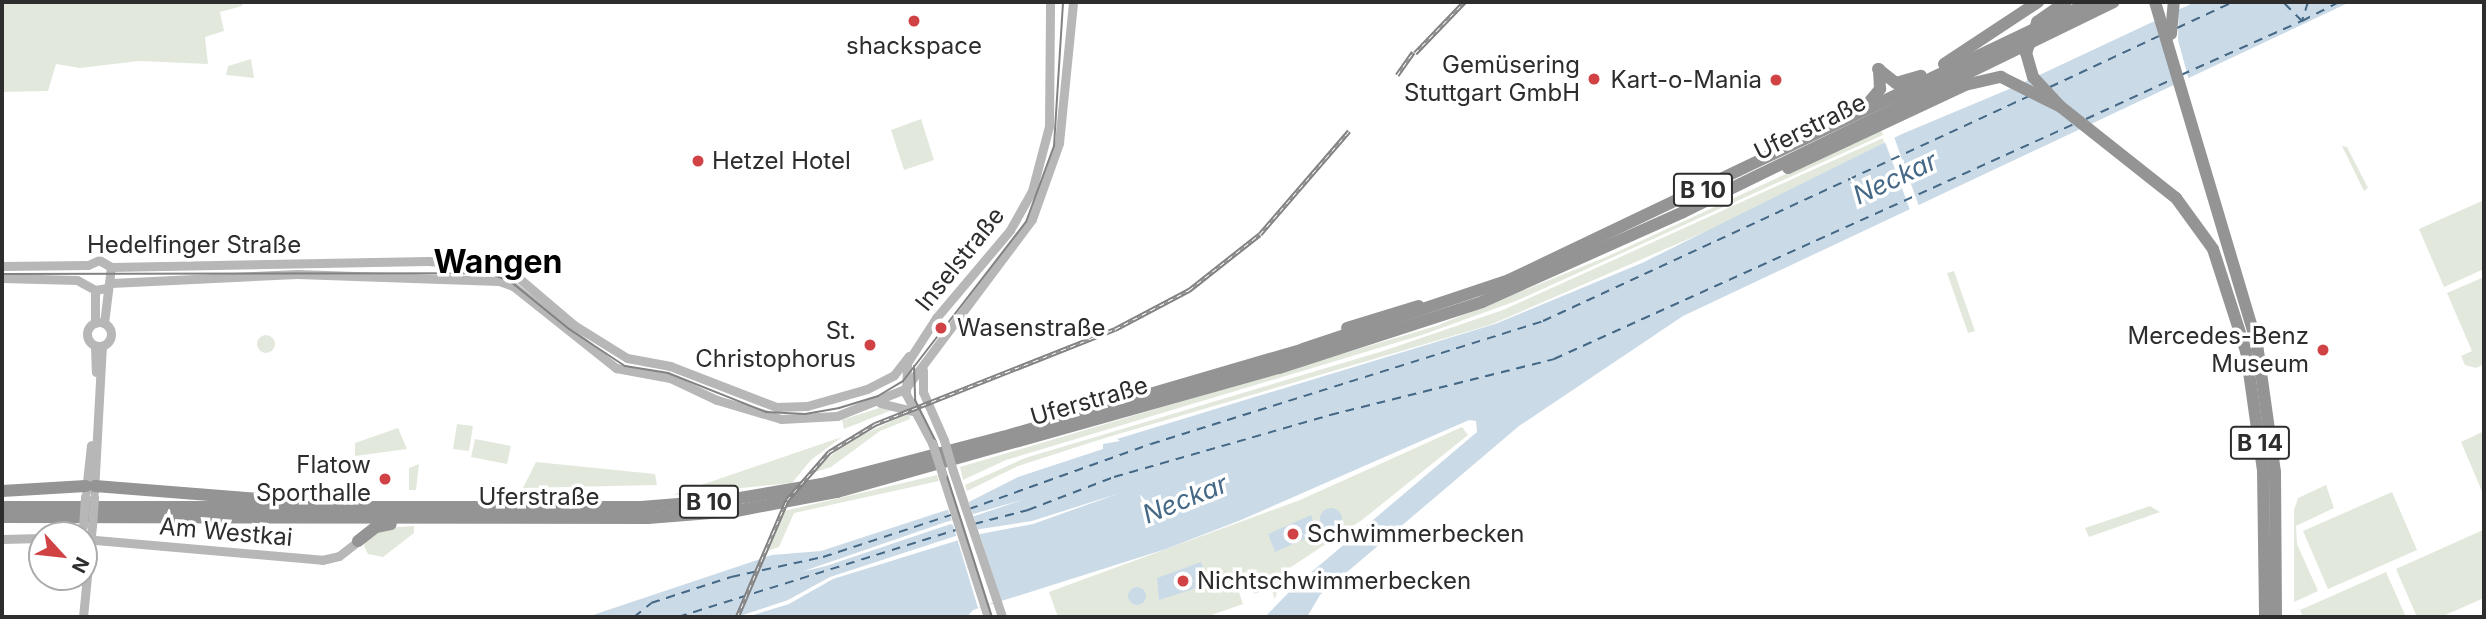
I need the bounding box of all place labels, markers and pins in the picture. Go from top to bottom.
marker: shackspace [906,13,922,29]
place label: shackspace [846,32,982,60]
place label: Gemüsering Stuttgart GmbH [1404,51,1580,107]
place label: Kart-o-Mania [1611,66,1762,94]
marker: Gemüsering Stuttgart GmbH [1586,71,1602,87]
marker: Kart-o-Mania [1768,72,1784,88]
place label: Hetzel Hotel [712,147,851,175]
marker: Hetzel Hotel [690,153,706,169]
place label: Wasenstraße [957,314,1106,342]
place label: St. Christophorus [695,317,856,373]
marker: Wasenstraße [931,318,951,338]
place label: Mercedes-Benz Museum [2127,322,2309,378]
marker: St. Christophorus [862,337,878,353]
marker: Mercedes-Benz Museum [2315,342,2331,358]
place label: Flatow Sporthalle [256,451,371,507]
marker: Flatow Sporthalle [377,471,393,487]
place label: Schwimmerbecken [1307,520,1524,548]
marker: Schwimmerbecken [1285,526,1301,542]
place label: Nichtschwimmerbecken [1197,567,1471,595]
marker: Nichtschwimmerbecken [1175,573,1191,589]

